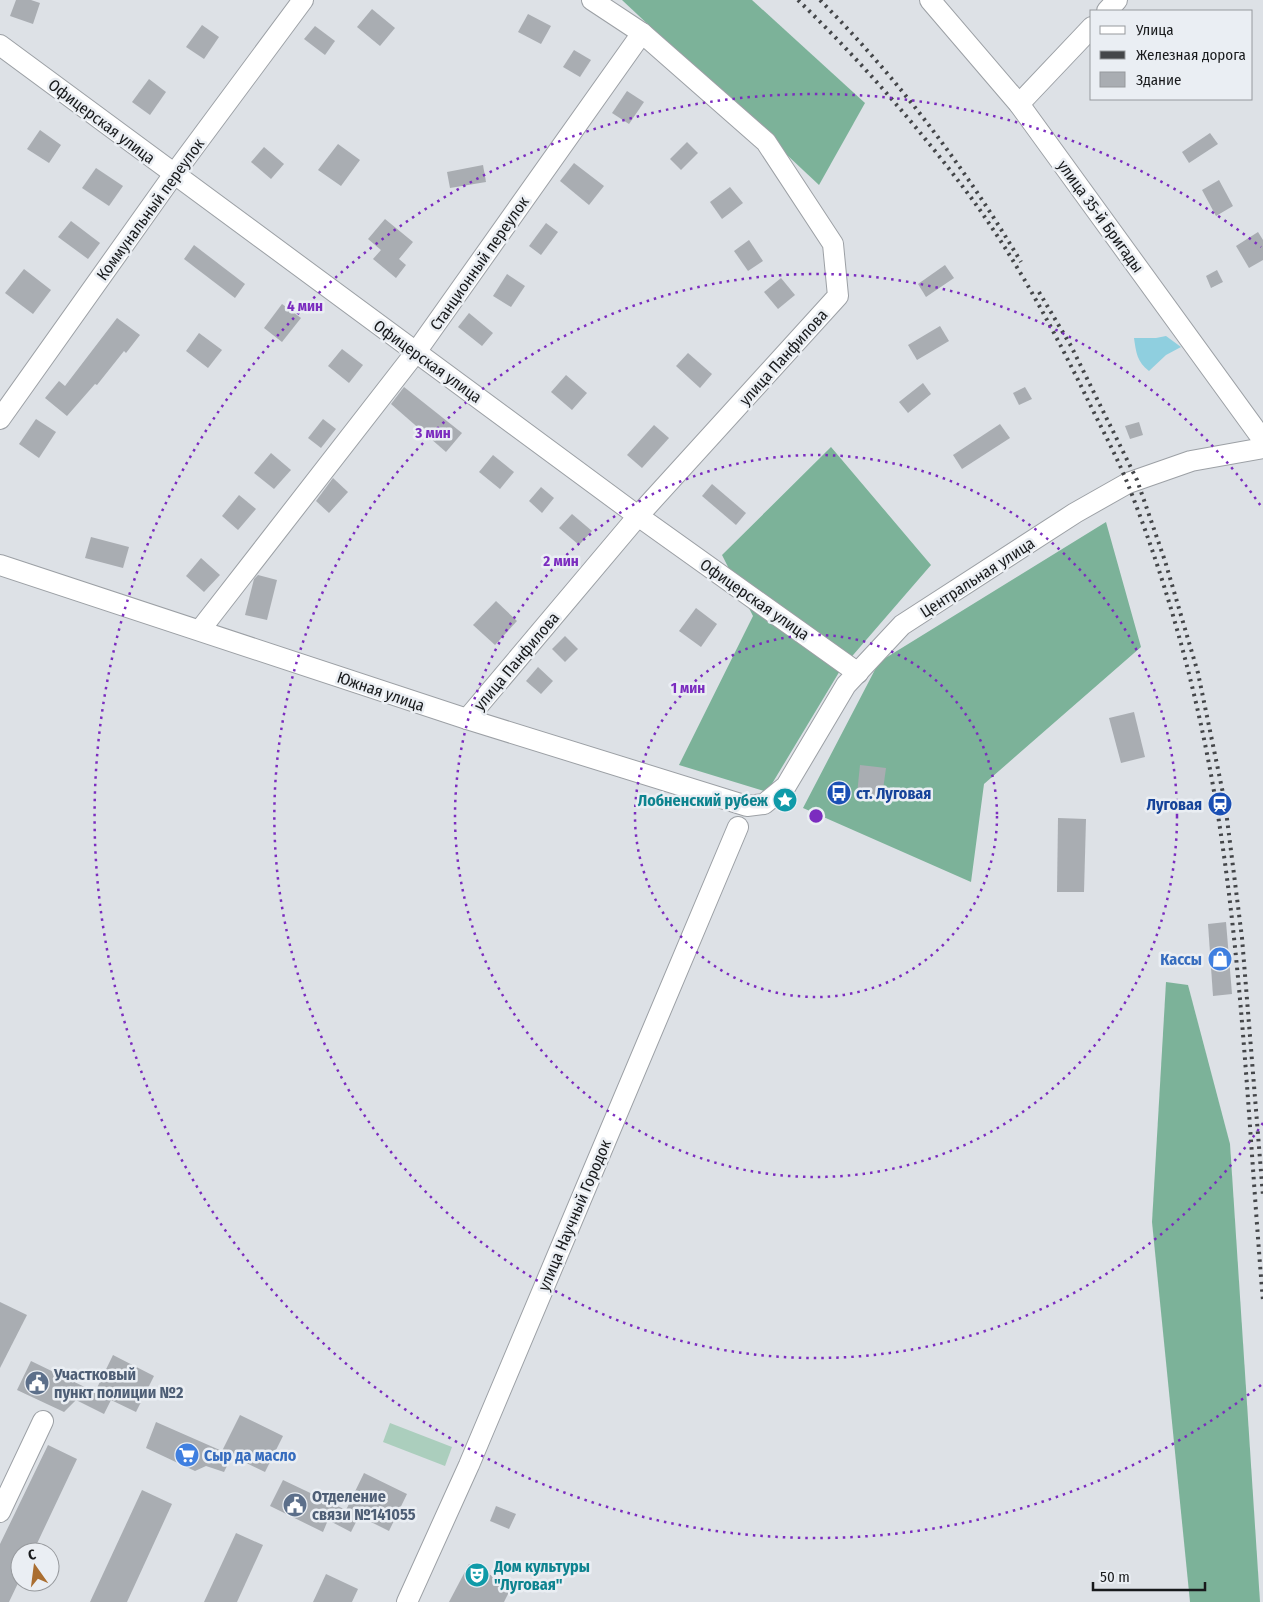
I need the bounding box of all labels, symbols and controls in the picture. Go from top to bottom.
legend [1090,10,1253,100]
text: Улица [1135,21,1174,39]
text: Железная дорога [1136,46,1246,64]
text: Здание [1136,71,1182,89]
street label: Офицерская улица [45,75,159,168]
street label: Коммунальный переулок [93,134,209,284]
street label: улица 35-й Бригады [1053,156,1148,276]
street label: Станционный переулок [426,192,533,334]
text: 4 мин [287,297,323,315]
street label: улица Панфилова [735,305,832,409]
street label: Офицерская улица [370,316,486,407]
text: 3 мин [414,424,451,442]
street label: Центральная улица [917,533,1038,621]
text: 2 мин [542,552,579,570]
street label: Офицерская улица [696,555,813,644]
street label: улица Панфилова [470,608,563,714]
street label: Южная улица [335,668,427,715]
text: 1 мин [671,679,705,697]
bus stop icon: ст. Луговая [826,780,852,806]
place label: ст. Луговая [856,784,931,803]
place icon: Лобненский рубеж [772,787,798,813]
place label: Лобненский рубеж [638,791,768,810]
station icon: Луговая [1207,791,1233,817]
place label: Луговая [1147,795,1202,814]
centre of rings [807,807,825,825]
shop icon: Кассы [1207,946,1233,972]
place label: Кассы [1160,950,1202,969]
street label: улица Научный Городок [534,1136,615,1294]
place label: Участковый пункт полиции №2 [53,1365,184,1402]
public building icon: Участковый пункт полиции №2 [24,1370,50,1396]
supermarket icon: Сыр да масло [174,1442,200,1468]
place label: Сыр да масло [204,1446,297,1465]
place label: Отделение связи №141055 [312,1487,416,1524]
public building icon: Отделение связи №141055 [282,1492,308,1518]
north arrow [10,1542,60,1592]
text: С [26,1546,38,1564]
place label: Дом культуры "Луговая" [493,1557,590,1594]
scale bar [1093,1560,1206,1592]
theatre icon: Дом культуры "Луговая" [464,1562,490,1588]
text: 50 m [1100,1568,1130,1586]

